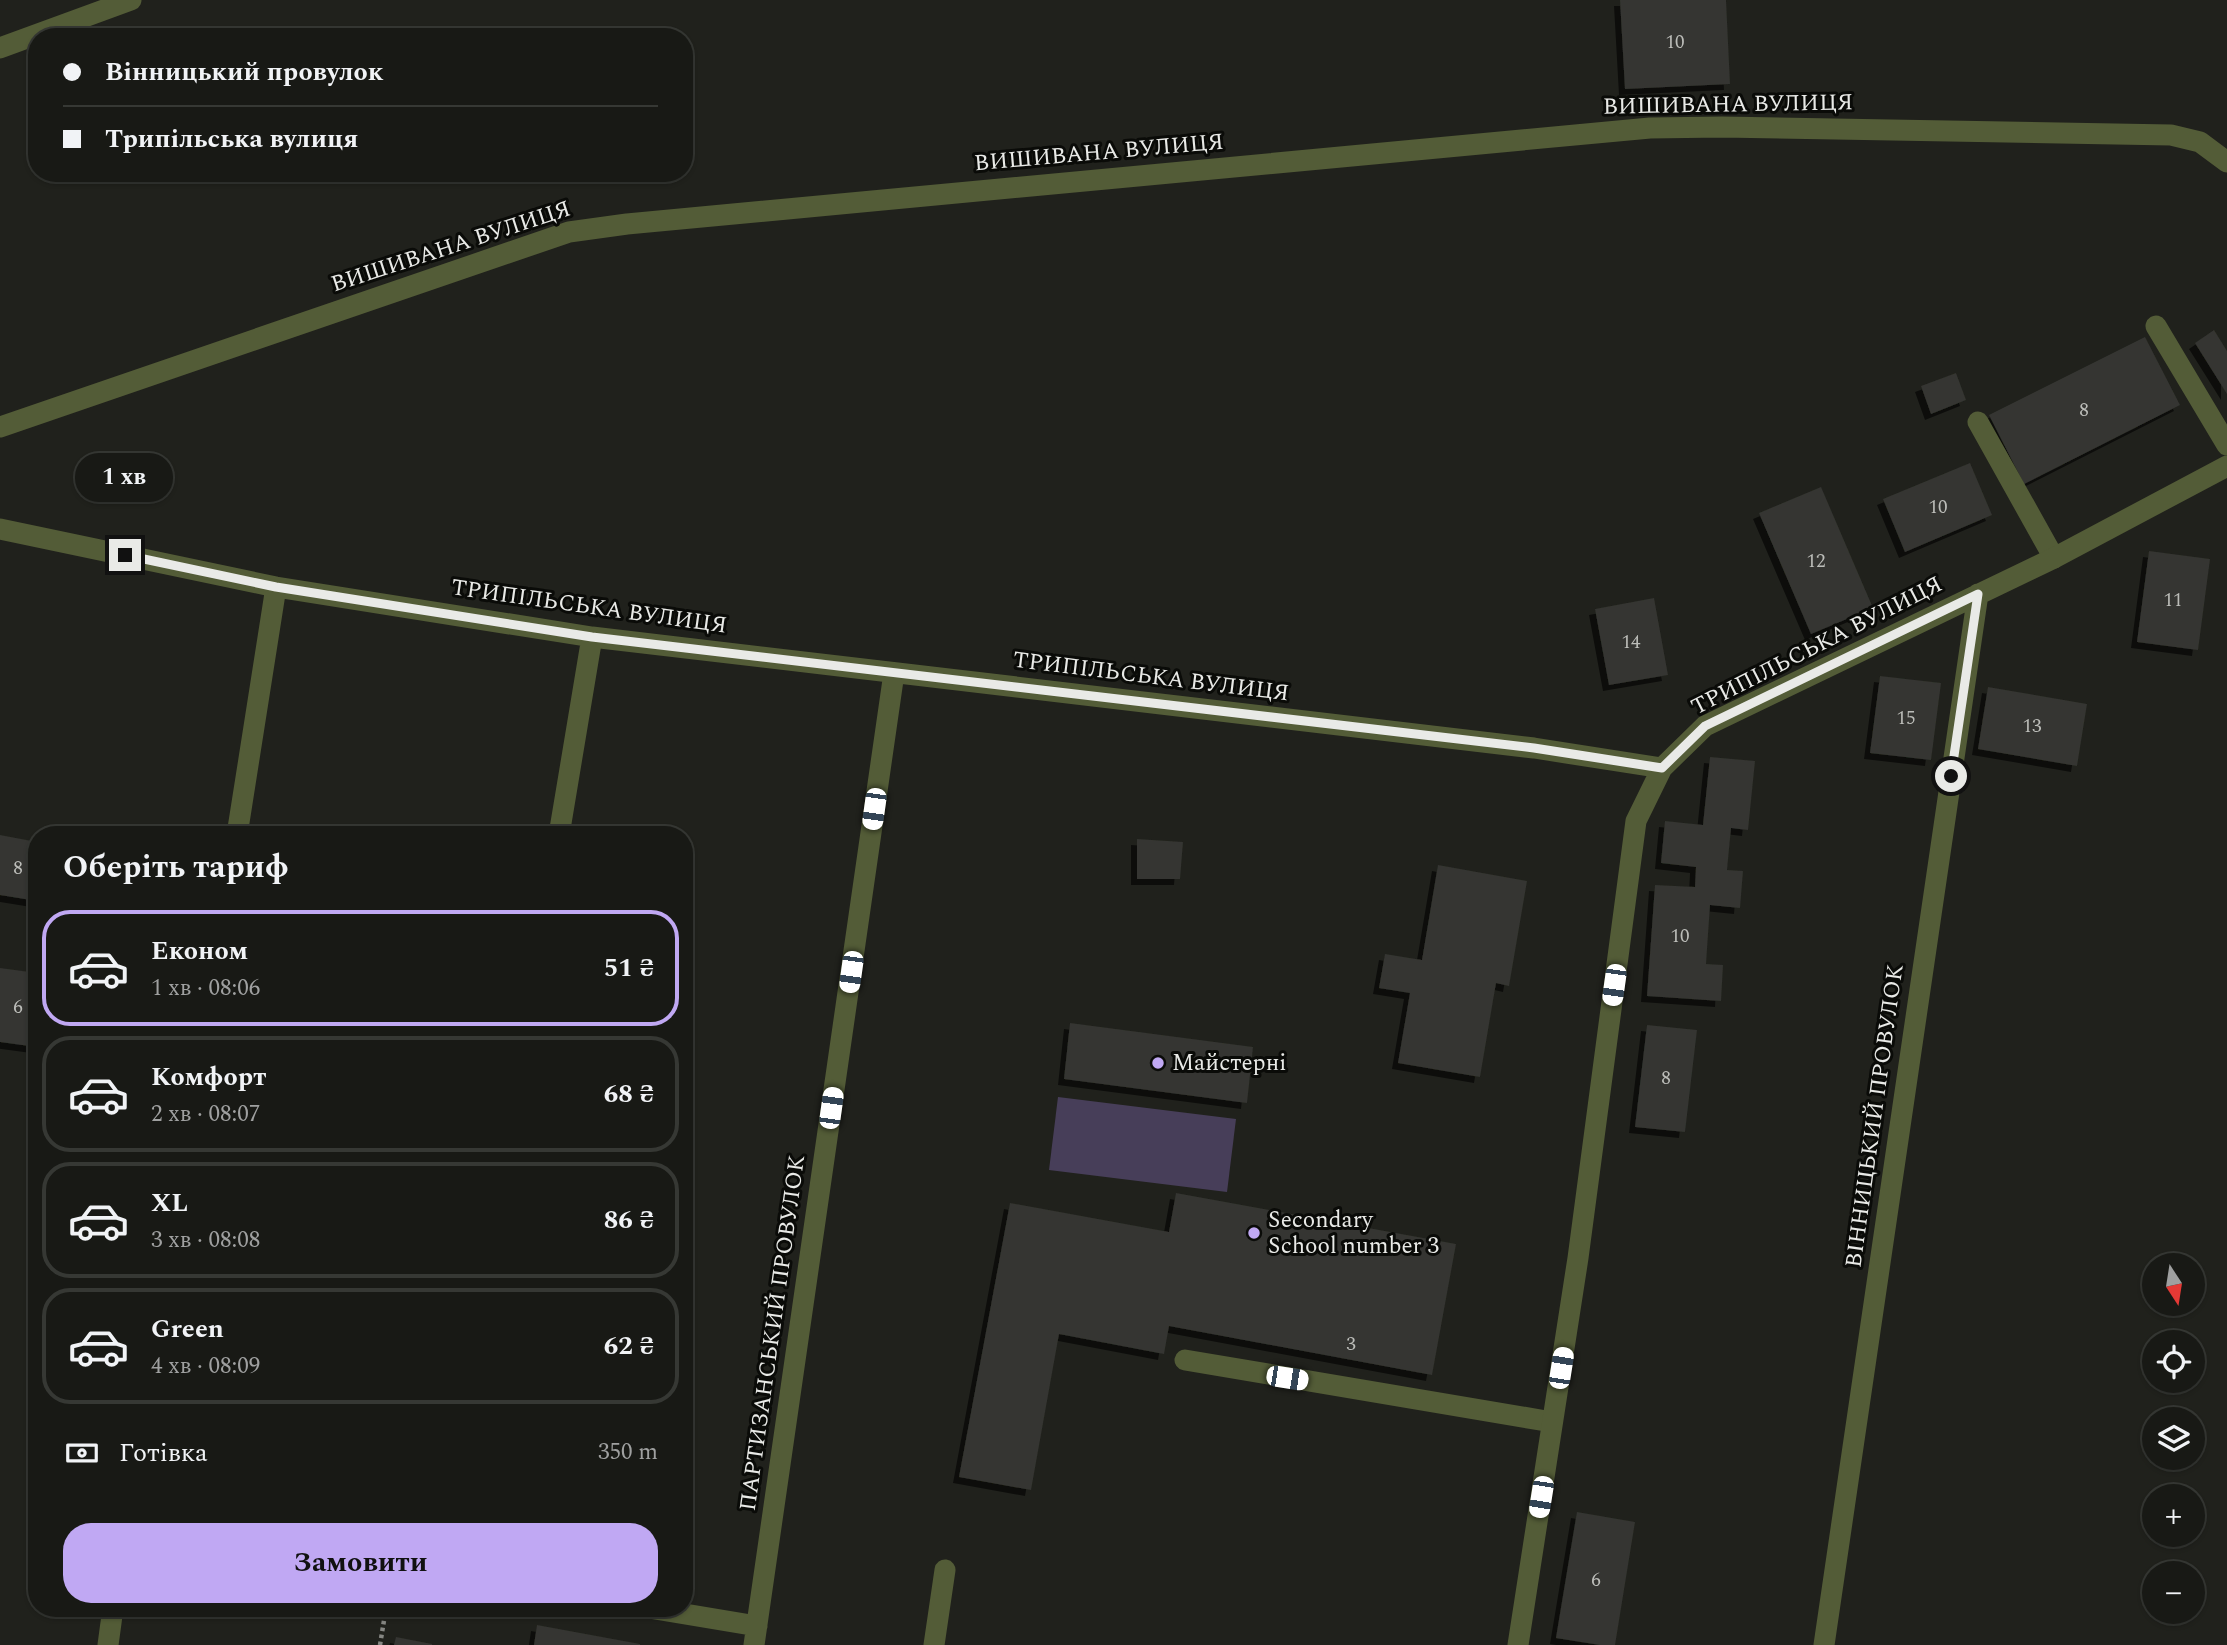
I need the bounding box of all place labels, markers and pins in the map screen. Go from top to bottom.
place label: Майстерні [1172,1046,1286,1081]
marker: Майстерні [1150,1055,1166,1071]
place label: Secondary School number 3 [1268,1203,1439,1264]
marker: Secondary School number 3 [1246,1225,1262,1241]

